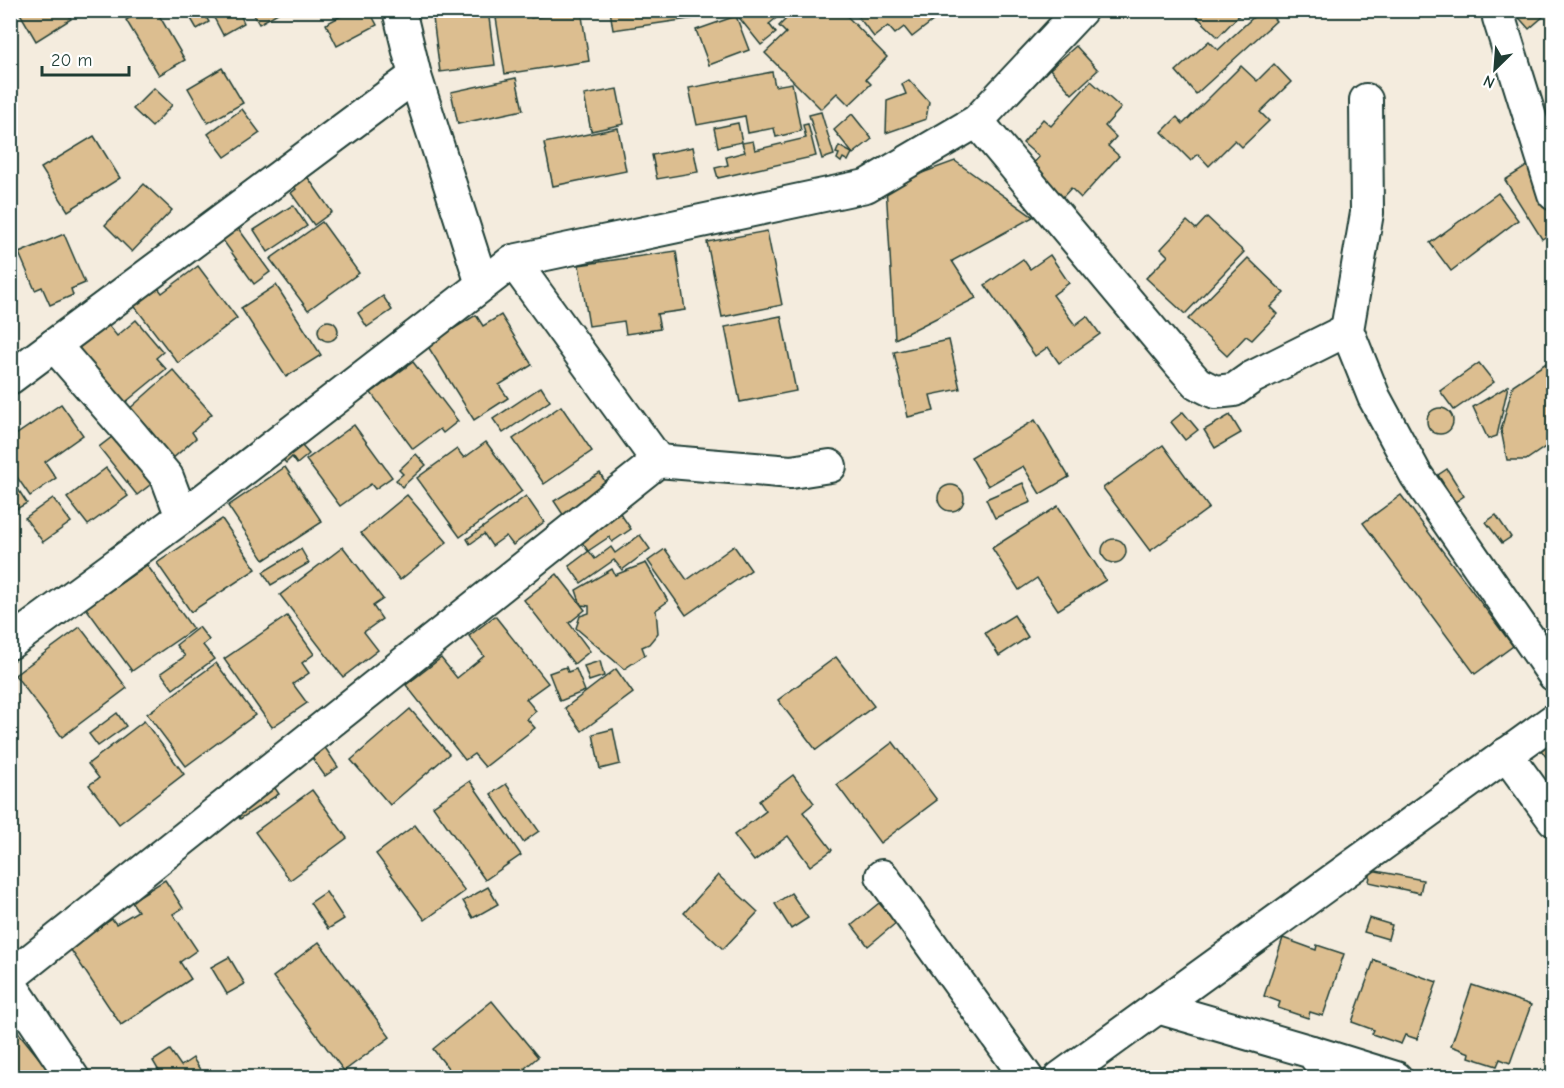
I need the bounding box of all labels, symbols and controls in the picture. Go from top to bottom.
scale bar [42,39,129,77]
north arrow [1465,39,1525,99]
text: 20 m [51,50,92,71]
text: N [1481,71,1498,92]

